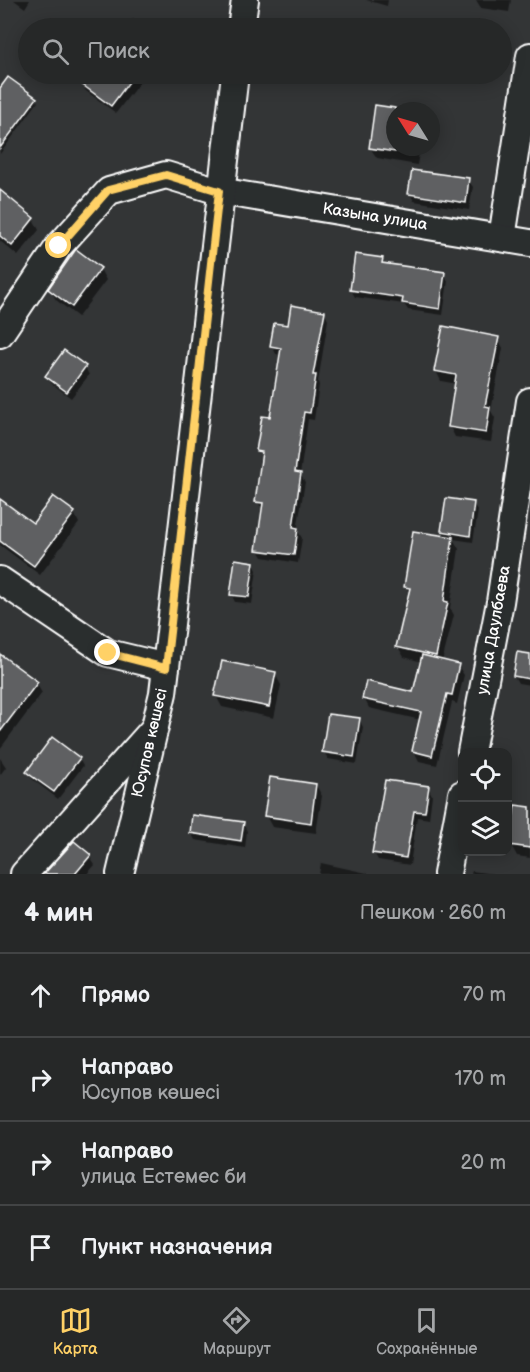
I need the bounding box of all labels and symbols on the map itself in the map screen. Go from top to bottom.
north arrow [386,102,440,156]
street label: Казына улица [321,199,429,235]
route start [45,232,71,258]
street label: улица Даулбаева [473,563,515,696]
route end [94,639,120,665]
street label: Юсупов көшесі [128,687,172,799]

